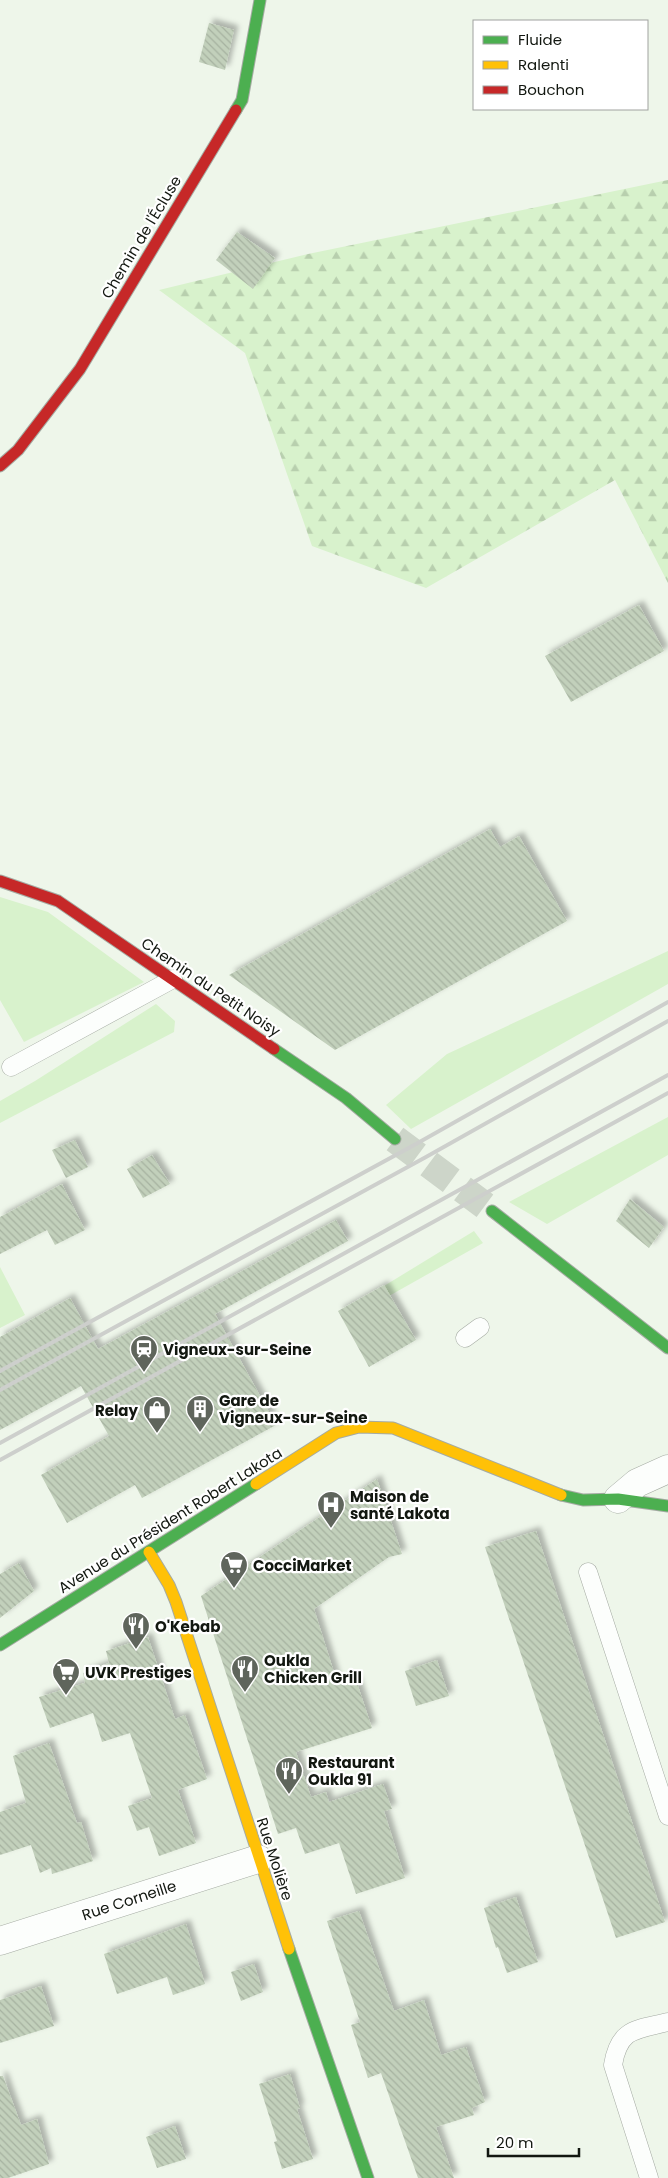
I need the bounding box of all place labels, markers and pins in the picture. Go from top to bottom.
station icon: Vigneux-sur-Seine [129,1334,159,1373]
place label: Vigneux-sur-Seine [163,1339,311,1360]
place label: Gare de Vigneux-sur-Seine [219,1390,367,1428]
building icon: Gare de Vigneux-sur-Seine [185,1394,215,1433]
shop icon: Relay [142,1395,172,1434]
place label: Relay [95,1400,139,1421]
place label: Maison de santé Lakota [350,1486,450,1524]
hospital icon: Maison de santé Lakota [316,1490,346,1529]
supermarket icon: CocciMarket [219,1550,249,1589]
place label: CocciMarket [253,1555,352,1576]
restaurant icon: O'Kebab [121,1611,151,1650]
place label: O'Kebab [155,1616,220,1637]
place label: Oukla Chicken Grill [264,1650,362,1688]
restaurant icon: Oukla Chicken Grill [230,1654,260,1693]
supermarket icon: UVK Prestiges [51,1657,81,1696]
place label: UVK Prestiges [85,1662,192,1683]
place label: Restaurant Oukla 91 [308,1752,395,1790]
restaurant icon: Restaurant Oukla 91 [274,1756,304,1795]

